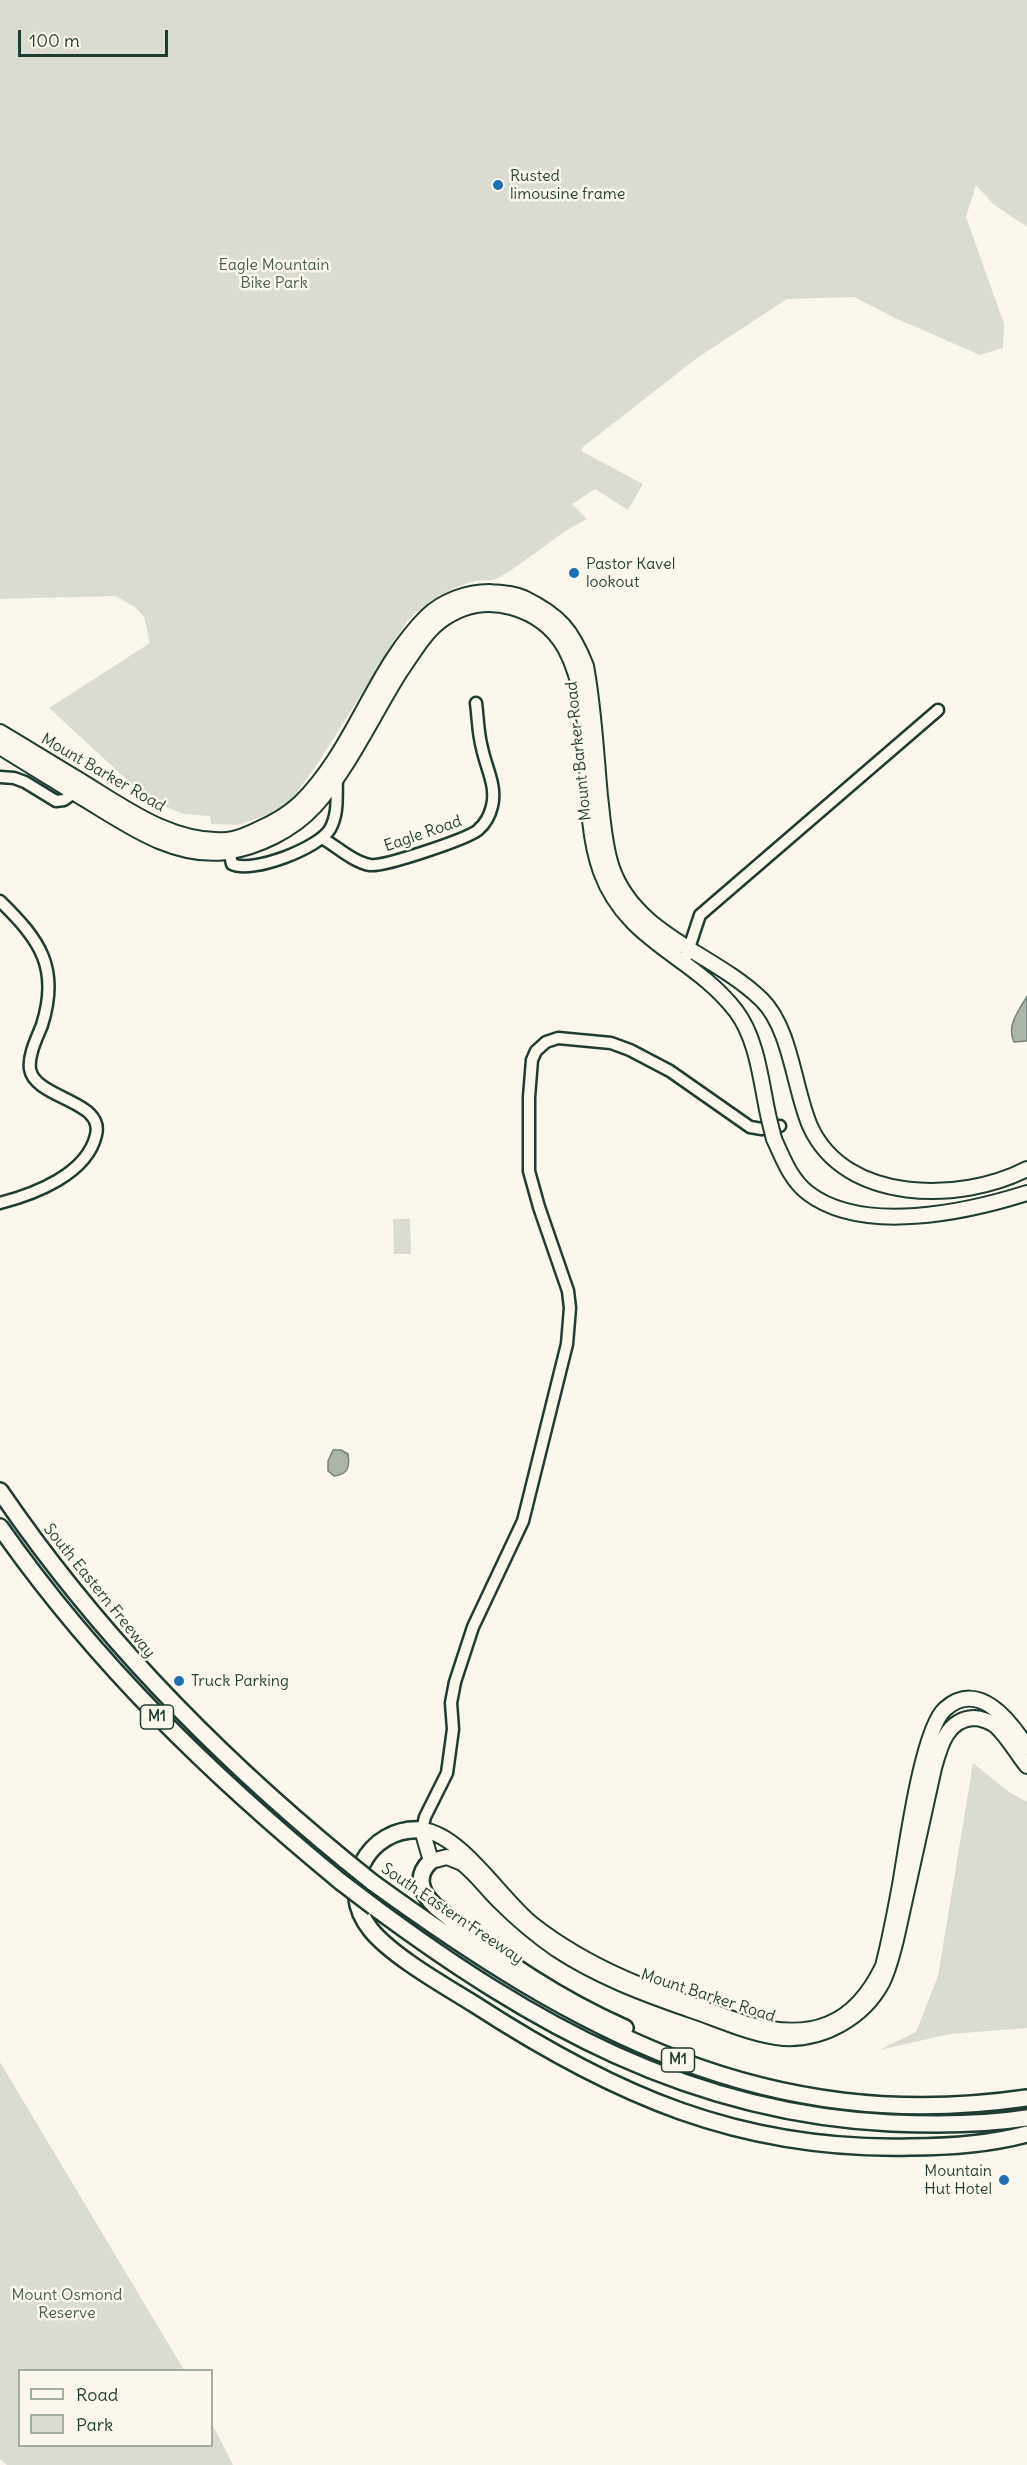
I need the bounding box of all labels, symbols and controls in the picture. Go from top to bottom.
scale bar [21,18,171,56]
text: 100 m [29,29,80,52]
place label: Rusted limousine frame [510,166,625,204]
marker: Rusted limousine frame [491,178,505,192]
park label: Eagle Mountain Bike Park [219,255,329,293]
place label: Pastor Kavel lookout [586,554,675,592]
marker: Pastor Kavel lookout [567,566,581,580]
street label: Mount Barker Road [562,680,596,822]
street label: Mount Barker Road [38,730,168,816]
street label: Eagle Road [382,812,464,856]
street label: South Eastern Freeway [39,1520,159,1662]
place label: Truck Parking [191,1671,289,1691]
marker: Truck Parking [172,1674,186,1688]
road number: M1 [140,1705,174,1729]
street label: South Eastern Freeway [377,1859,527,1969]
street label: Mount Barker Road [638,1965,778,2027]
road number: M1 [662,2048,694,2072]
place label: Mountain Hut Hotel [924,2161,992,2199]
marker: Mountain Hut Hotel [997,2173,1011,2187]
park label: Mount Osmond Reserve [12,2285,122,2323]
legend [18,2369,213,2447]
text: Road [76,2383,118,2406]
text: Park [76,2413,113,2436]

